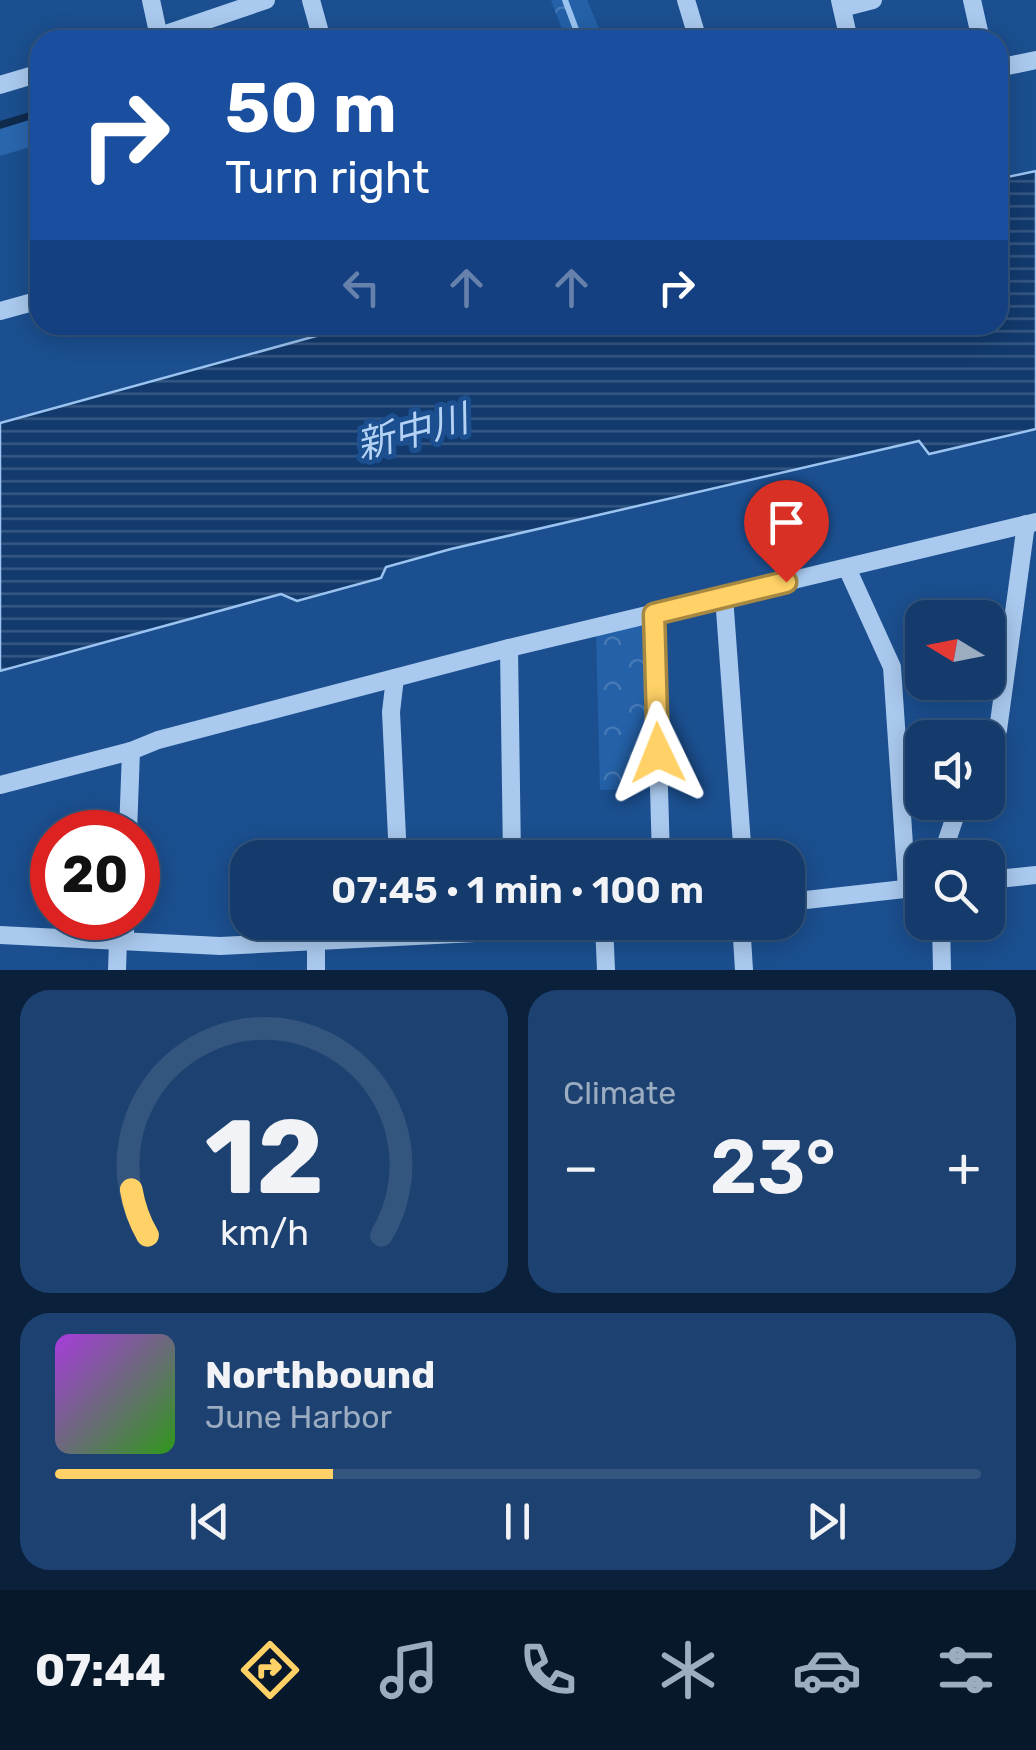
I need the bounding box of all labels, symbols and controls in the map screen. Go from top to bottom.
text: 50 m [225,67,397,150]
icon: right [60,70,190,200]
text: Turn right [225,151,429,204]
icon: left [334,260,389,315]
icon: ahead [439,260,494,315]
icon: ahead [544,260,599,315]
icon: right [649,260,704,315]
water label: 新中川 [351,394,477,469]
pin [744,480,829,583]
icon: arrive [759,495,814,550]
north arrow [905,600,1005,700]
map controls [905,600,1005,940]
position arrow [606,701,710,805]
button: sound [905,720,1005,820]
speed limit sign: 20 [30,810,160,940]
button: search [905,840,1005,940]
text: 07:45 · 1 min · 100 m [331,867,704,913]
text: Climate [563,1074,676,1112]
text: 12 [204,1096,324,1219]
text: 23° [710,1123,836,1212]
text: − [563,1135,599,1200]
text: + [947,1135,981,1200]
text: km/h [219,1212,309,1254]
text: Northbound [205,1352,435,1398]
text: June Harbor [205,1398,392,1436]
icon: previous [182,1494,237,1549]
icon: pause [490,1494,545,1549]
icon: next [799,1494,854,1549]
icon: directions [235,1635,305,1705]
icon: music [374,1635,444,1705]
icon: phone [513,1635,583,1705]
icon: climate [653,1635,723,1705]
icon: car [792,1635,862,1705]
icon: filters [931,1635,1001,1705]
text: 07:44 [35,1644,166,1697]

